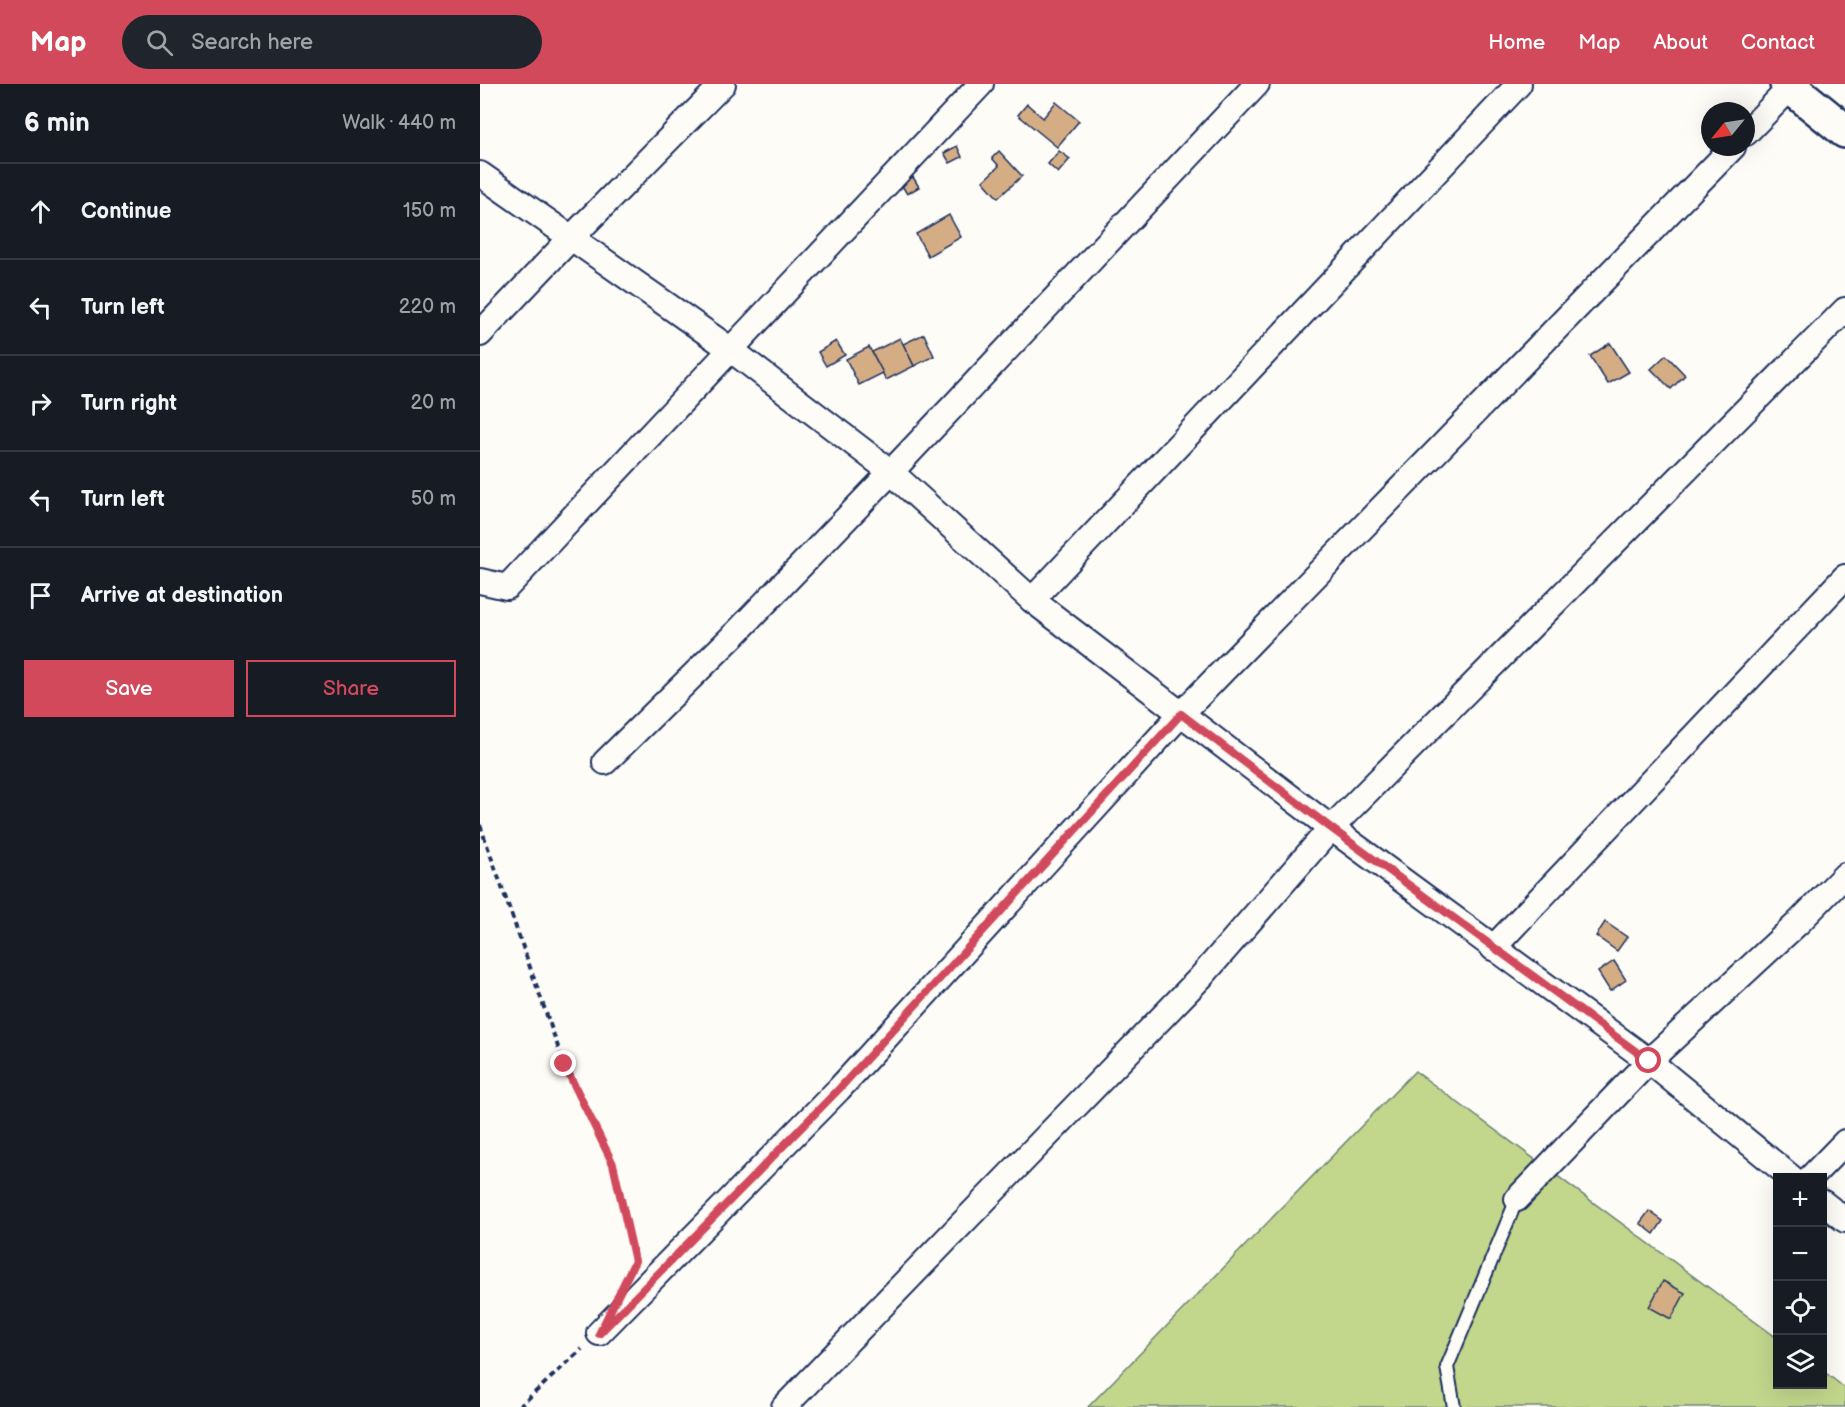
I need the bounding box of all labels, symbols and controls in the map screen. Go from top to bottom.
search box [122,15,542,69]
text: Map [30,26,86,59]
icon: search [143,26,176,59]
text: Search here [191,29,313,56]
text: Home [1488,30,1545,55]
text: Map [1578,30,1620,55]
text: About [1653,30,1708,55]
text: Contact [1741,30,1815,55]
north arrow [1701,102,1755,156]
text: 6 min [24,108,90,139]
text: Walk · 440 m [342,111,456,135]
icon: ahead [24,195,57,228]
text: Continue [81,198,171,225]
text: 150 m [403,199,456,223]
icon: left [24,291,57,324]
text: Turn left [81,294,165,321]
text: 220 m [399,295,456,319]
icon: right [24,387,57,420]
text: Turn right [81,390,177,417]
text: 20 m [411,391,456,415]
icon: left [24,483,57,516]
text: Turn left [81,486,165,513]
text: 50 m [411,487,456,511]
icon: arrive [24,579,57,612]
text: Arrive at destination [81,582,283,609]
button: Save [24,660,234,717]
button: Share [246,660,456,717]
route start [1635,1047,1661,1073]
route end [550,1050,576,1076]
map controls [1773,1173,1827,1389]
button: + [1773,1173,1827,1227]
button: − [1773,1227,1827,1281]
button: locate [1773,1281,1827,1335]
button: layers [1773,1335,1827,1389]

